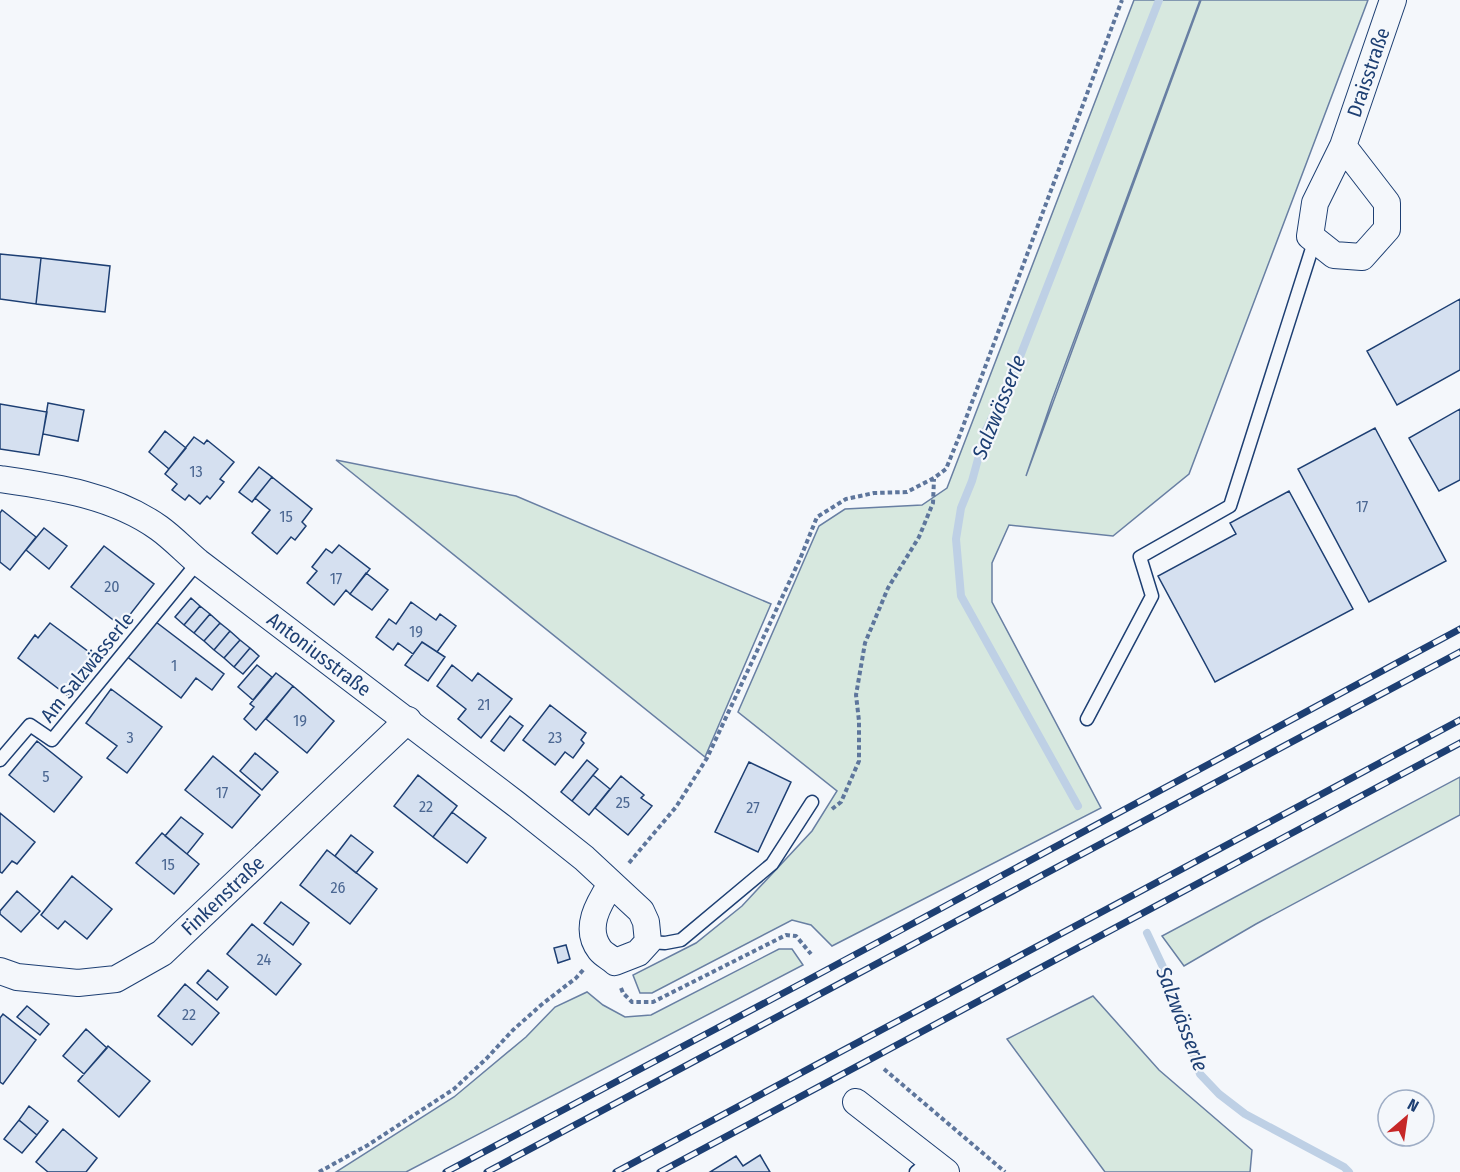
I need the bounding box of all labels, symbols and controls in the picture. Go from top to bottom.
street label: Draisstraße [1342,24,1395,120]
water label: Salzwässerle [966,351,1032,464]
house number: 13 [189,462,203,481]
house number: 17 [1356,497,1369,516]
house number: 15 [279,507,293,526]
house number: 17 [330,569,343,588]
house number: 20 [104,577,120,596]
street label: Am Salzwässerle [35,607,139,727]
street label: Antoniusstraße [262,607,376,701]
house number: 19 [409,622,423,641]
house number: 1 [171,656,177,675]
house number: 21 [478,695,490,714]
house number: 19 [293,711,307,730]
house number: 3 [126,728,134,747]
house number: 23 [548,728,562,747]
house number: 5 [42,767,50,786]
house number: 17 [216,783,229,802]
house number: 25 [616,793,630,812]
house number: 22 [419,797,433,816]
house number: 27 [746,798,760,817]
street label: Finkenstraße [176,851,269,940]
house number: 15 [161,855,175,874]
house number: 26 [331,878,346,897]
house number: 24 [257,950,271,969]
water label: Salzwässerle [1150,962,1214,1075]
house number: 22 [182,1005,196,1024]
north arrow [1376,1088,1436,1148]
text: N [1404,1095,1422,1116]

